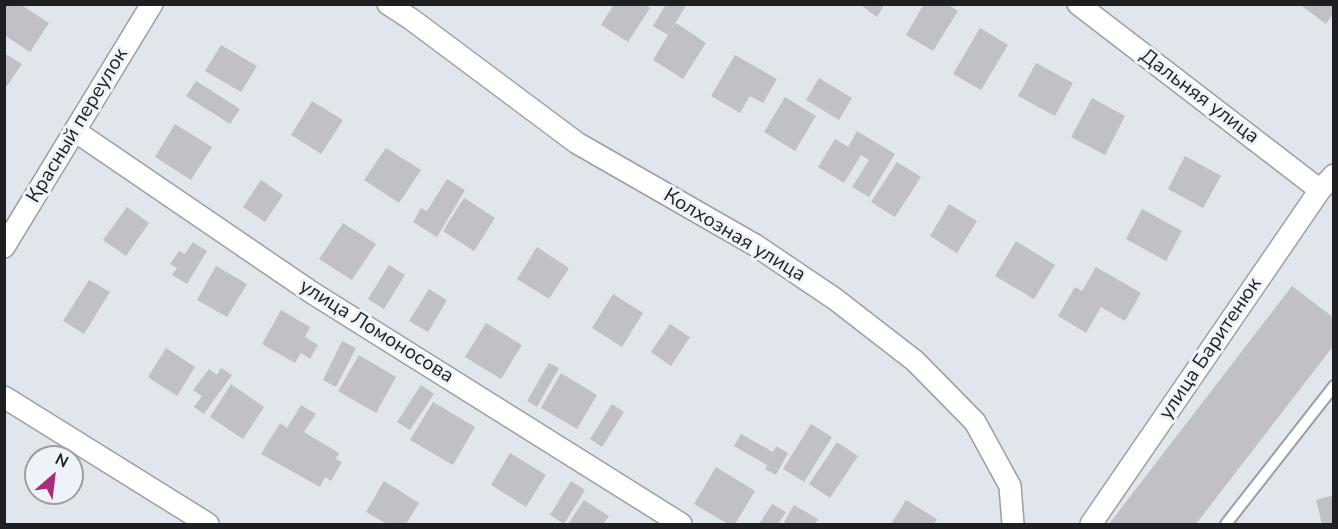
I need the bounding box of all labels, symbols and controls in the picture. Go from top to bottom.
street label: Красный переулок [22,44,134,208]
street label: Дальняя улица [1135,44,1263,150]
street label: Колхозная улица [659,184,809,288]
street label: улица Баритенюк [1155,274,1267,424]
street label: улица Ломоносова [295,275,457,389]
north arrow [24,445,84,505]
text: N [51,448,72,473]

